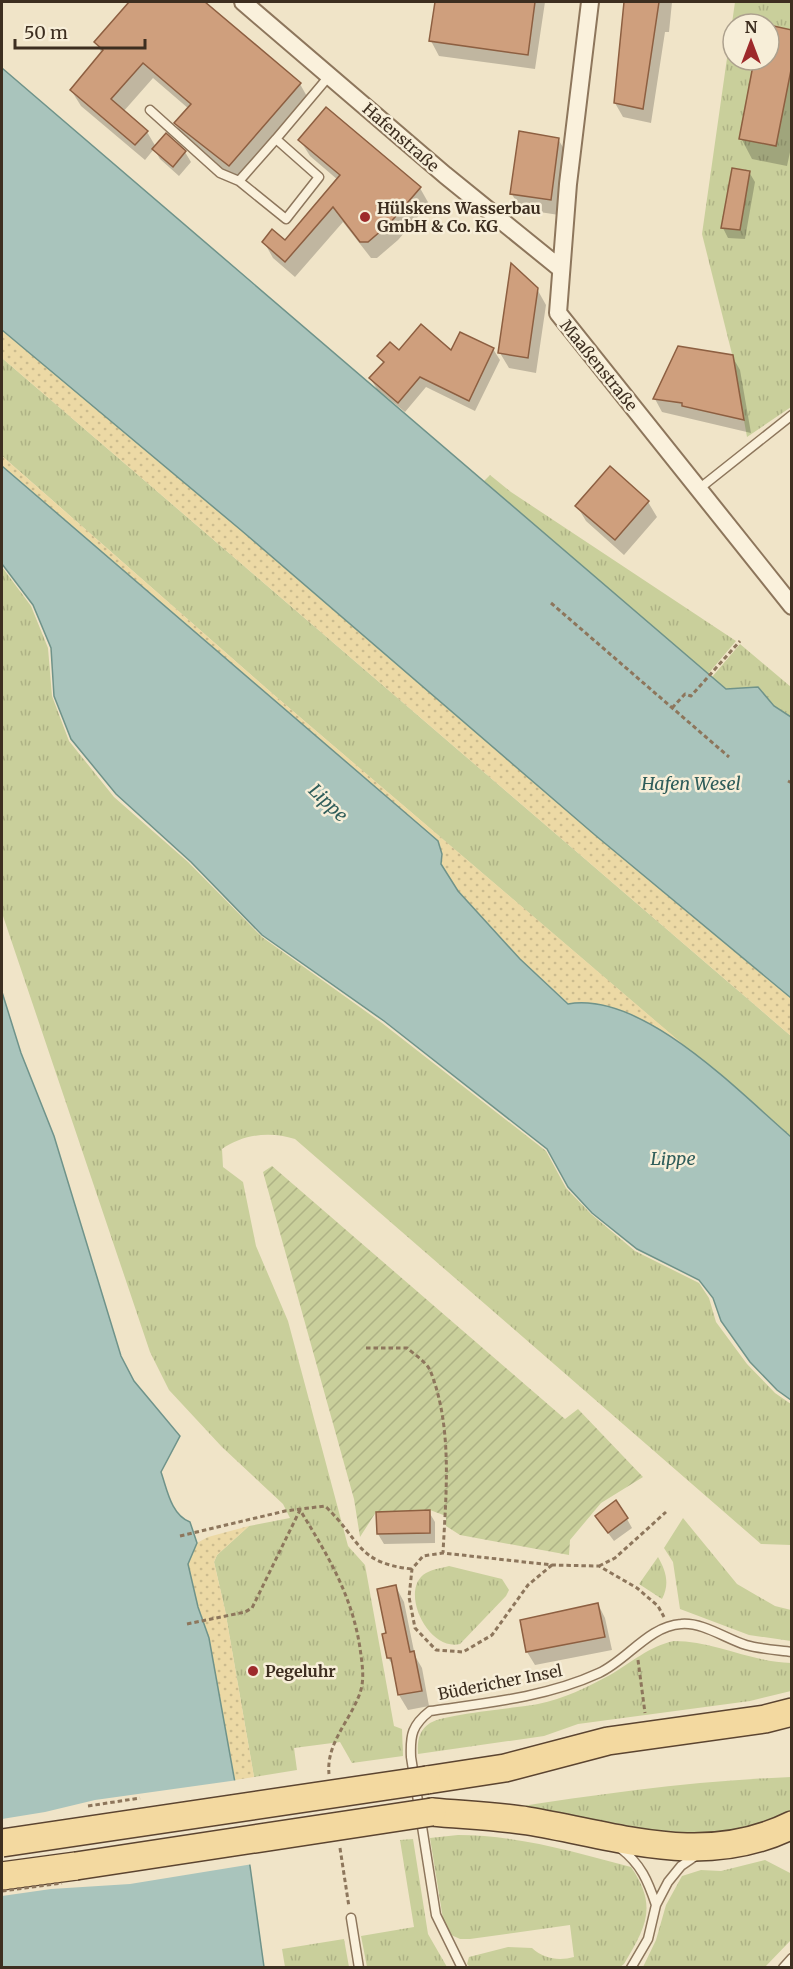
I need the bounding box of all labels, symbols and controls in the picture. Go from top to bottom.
scale bar [15,12,146,50]
north arrow [721,12,781,72]
text: N [745,17,758,37]
text: 50 m [24,21,68,44]
street label: Hafenstraße [359,98,443,176]
place label: Hülskens Wasserbau GmbH & Co. KG [377,198,541,236]
marker: Hülskens Wasserbau GmbH & Co. KG [358,210,372,224]
street label: Maaßenstraße [556,315,642,415]
water label: Hafen Wesel [640,772,741,795]
water label: Lippe [304,779,353,827]
water label: Lippe [650,1147,696,1170]
street label: Büdericher Insel [436,1660,564,1704]
place label: Pegeluhr [265,1661,336,1681]
marker: Pegeluhr [246,1664,260,1678]

